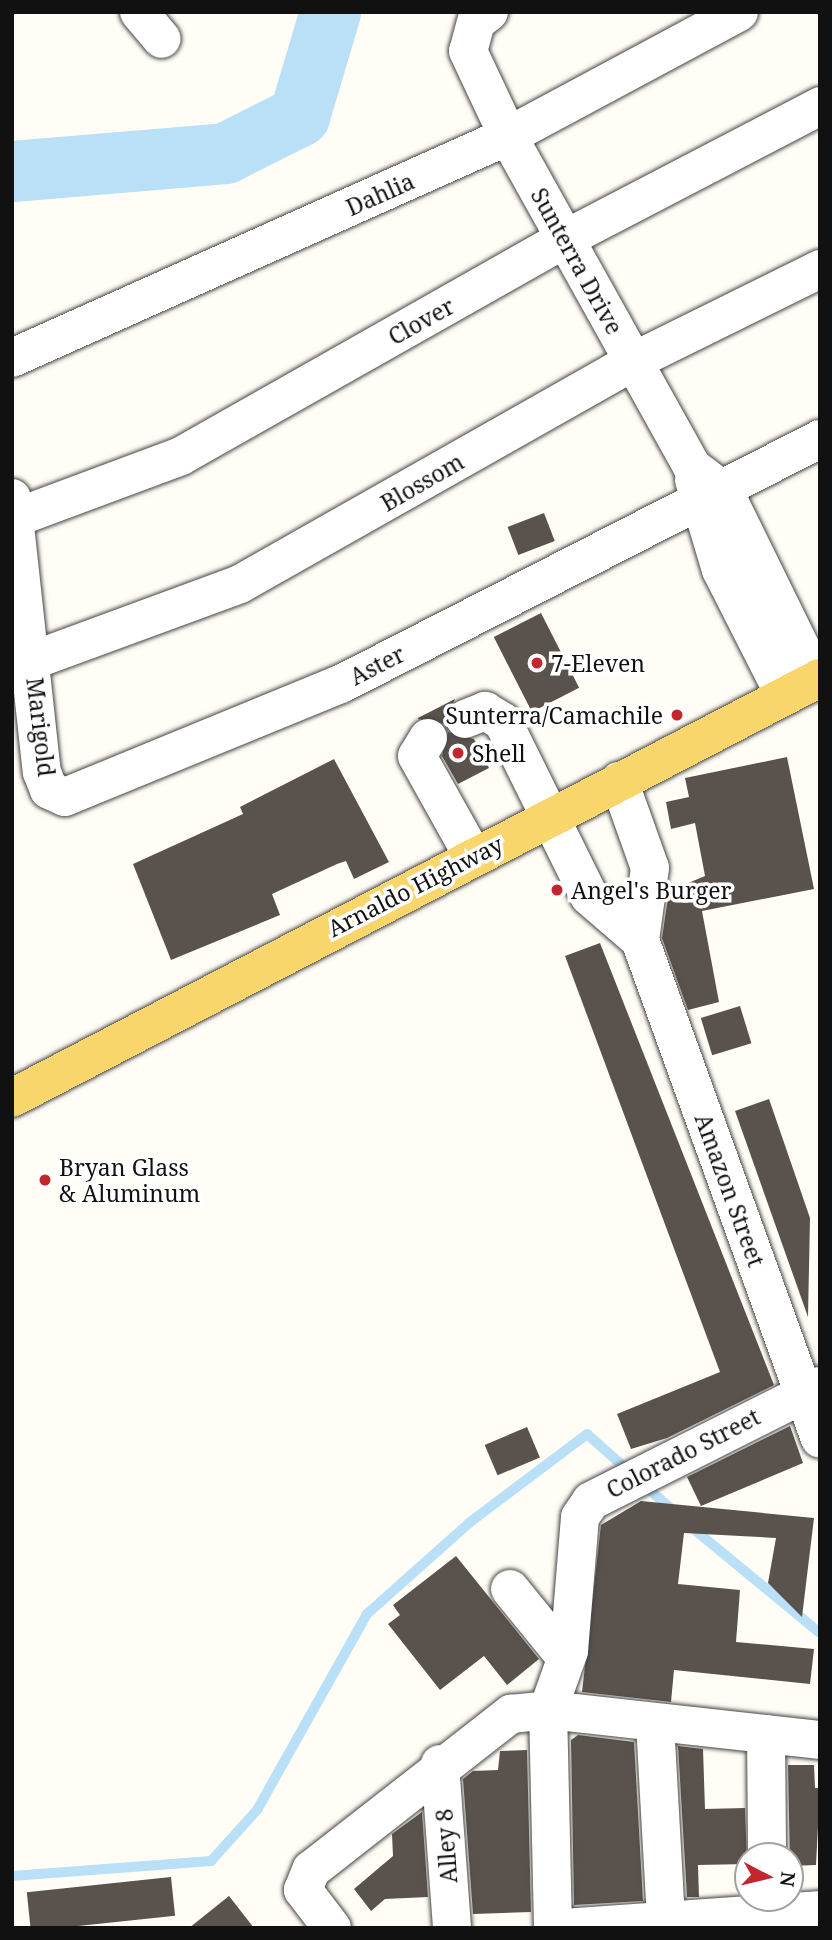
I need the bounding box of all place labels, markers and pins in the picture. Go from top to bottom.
place label: 7-Eleven [551,649,645,677]
marker: 7-Eleven [529,655,545,671]
place label: Sunterra/Camachile [445,701,663,729]
marker: Sunterra/Camachile [669,707,685,723]
place label: Shell [472,739,526,767]
marker: Shell [450,745,466,761]
place label: Angel's Burger [571,876,731,904]
marker: Angel's Burger [549,882,565,898]
place label: Bryan Glass & Aluminum [59,1153,200,1207]
marker: Bryan Glass & Aluminum [37,1172,53,1188]

